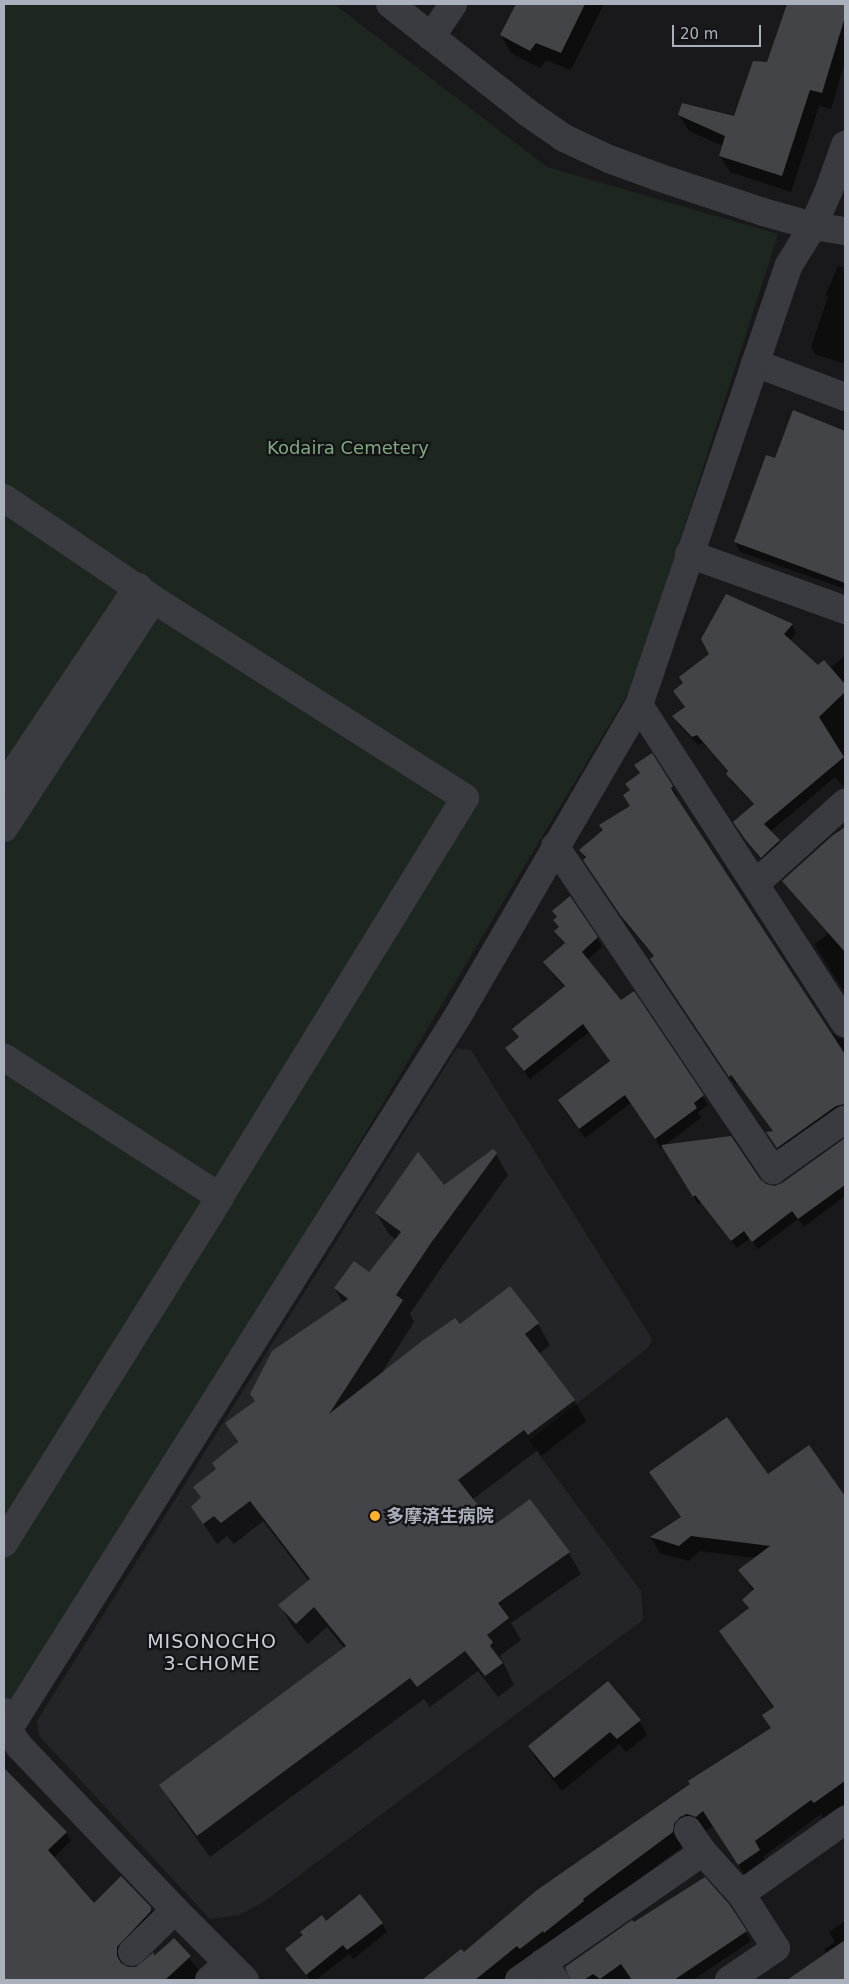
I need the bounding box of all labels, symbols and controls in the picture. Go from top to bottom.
scale bar [674,15,763,47]
text: 20 m [680,25,718,43]
park label: Kodaira Cemetery [267,437,429,459]
place label: 多摩済生病院 [386,1505,494,1527]
marker: 多摩済生病院 [368,1509,382,1523]
district label: MISONOCHO 3-CHOME [146,1631,278,1675]

